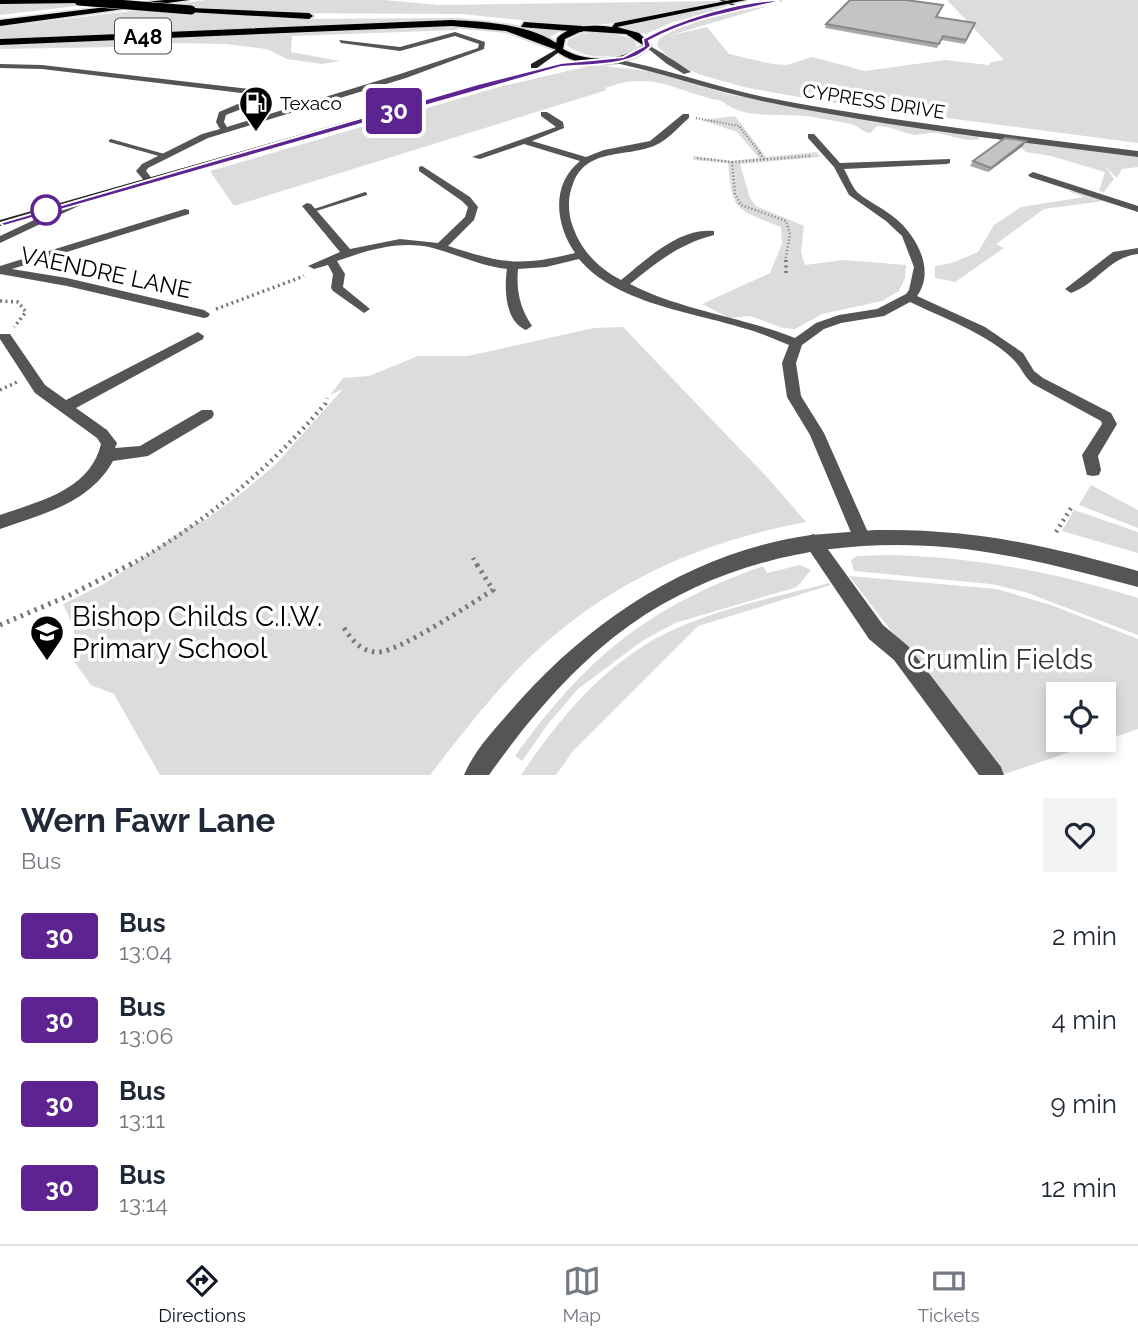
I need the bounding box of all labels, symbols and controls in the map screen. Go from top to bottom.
road number: A48 [115,19,171,54]
street label: CYPRESS DRIVE [801,79,947,123]
fuel station icon: Texaco [237,84,275,133]
line badge: 30 [362,88,426,134]
place label: Texaco [280,92,342,114]
text: 30 [380,96,408,125]
unlabelled marker [31,195,61,225]
street label: VAENDRE LANE [18,241,194,303]
place label: Bishop Childs C.I.W. Primary School [72,600,322,665]
school or university icon: Bishop Childs C.I.W. Primary School [28,613,66,662]
park label: Crumlin Fields [907,643,1093,676]
map controls [1046,682,1116,752]
button: locate [1046,682,1116,752]
button: heart [1043,798,1117,872]
text: Wern Fawr Lane [21,801,275,840]
text: Bus [21,847,61,874]
text: Bus [119,908,166,938]
text: 30 [45,921,74,950]
text: 2 min [1052,921,1117,951]
text: 13:04 [119,938,172,965]
text: Bus [119,992,166,1022]
text: 30 [45,1005,74,1034]
text: 4 min [1051,1005,1117,1035]
text: 13:06 [119,1022,173,1049]
text: Bus [119,1076,166,1106]
text: 30 [45,1089,74,1118]
text: 9 min [1050,1089,1117,1119]
text: 13:11 [119,1106,165,1133]
text: Bus [119,1160,166,1190]
text: 30 [45,1173,74,1202]
text: 12 min [1041,1173,1117,1203]
text: 13:14 [119,1190,168,1217]
tab: Directions [158,1262,246,1326]
tab: Map [562,1262,601,1326]
tab: Tickets [917,1262,980,1326]

